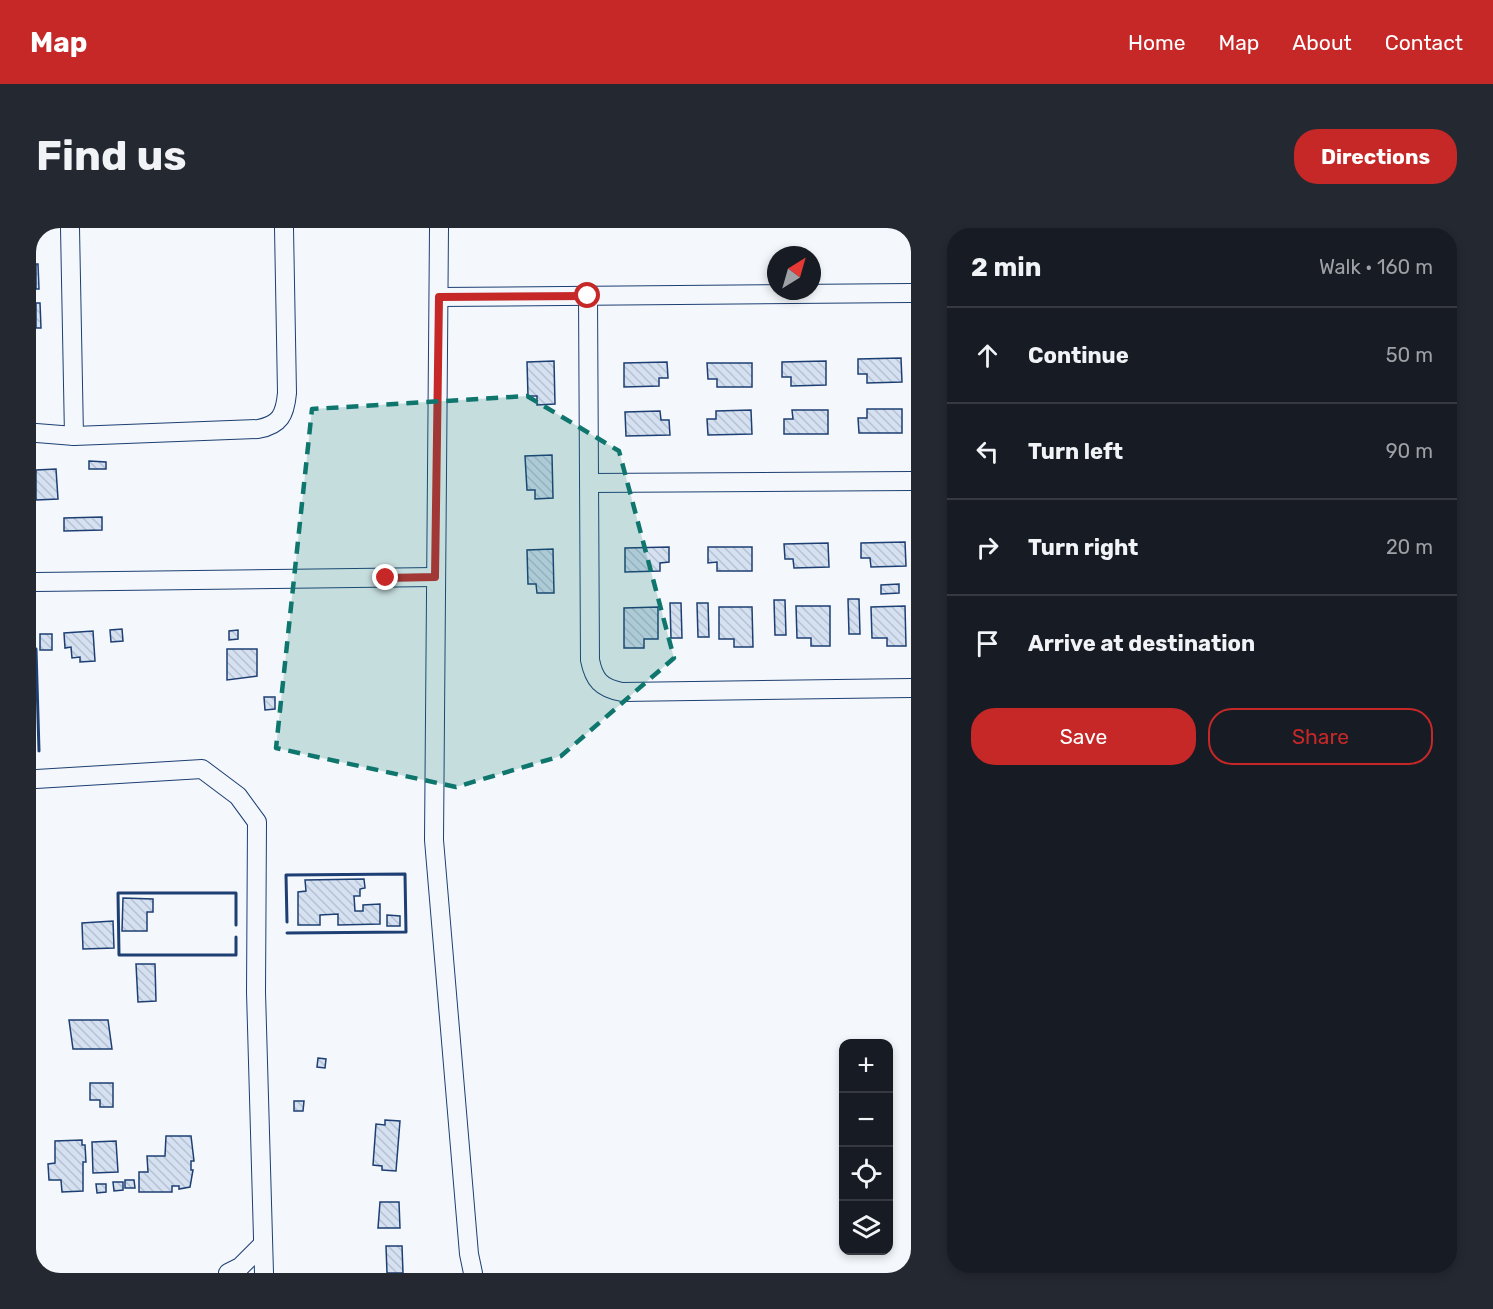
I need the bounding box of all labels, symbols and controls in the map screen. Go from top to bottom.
text: Map [30,26,87,59]
text: Home [1128,30,1185,55]
text: Map [1218,30,1259,55]
text: About [1292,30,1352,55]
text: Contact [1385,30,1463,55]
button: Directions [1294,129,1457,184]
text: Find us [36,131,187,181]
north arrow [767,246,821,300]
text: 2 min [971,252,1041,283]
text: Walk · 160 m [1319,255,1433,279]
route start [574,282,600,308]
icon: ahead [971,339,1004,372]
text: Continue [1028,342,1129,369]
text: 50 m [1386,343,1433,367]
icon: left [971,435,1004,468]
text: Turn left [1028,438,1123,465]
text: 90 m [1386,439,1433,463]
icon: right [971,531,1004,564]
text: Turn right [1028,534,1138,561]
text: 20 m [1386,535,1433,559]
route end [372,564,398,590]
icon: arrive [971,627,1004,660]
text: Arrive at destination [1028,630,1255,657]
button: Save [971,708,1196,765]
button: Share [1208,708,1433,765]
map controls [839,1039,893,1255]
button: + [839,1039,893,1093]
button: − [839,1093,893,1147]
button: locate [839,1147,893,1201]
button: layers [839,1201,893,1255]

